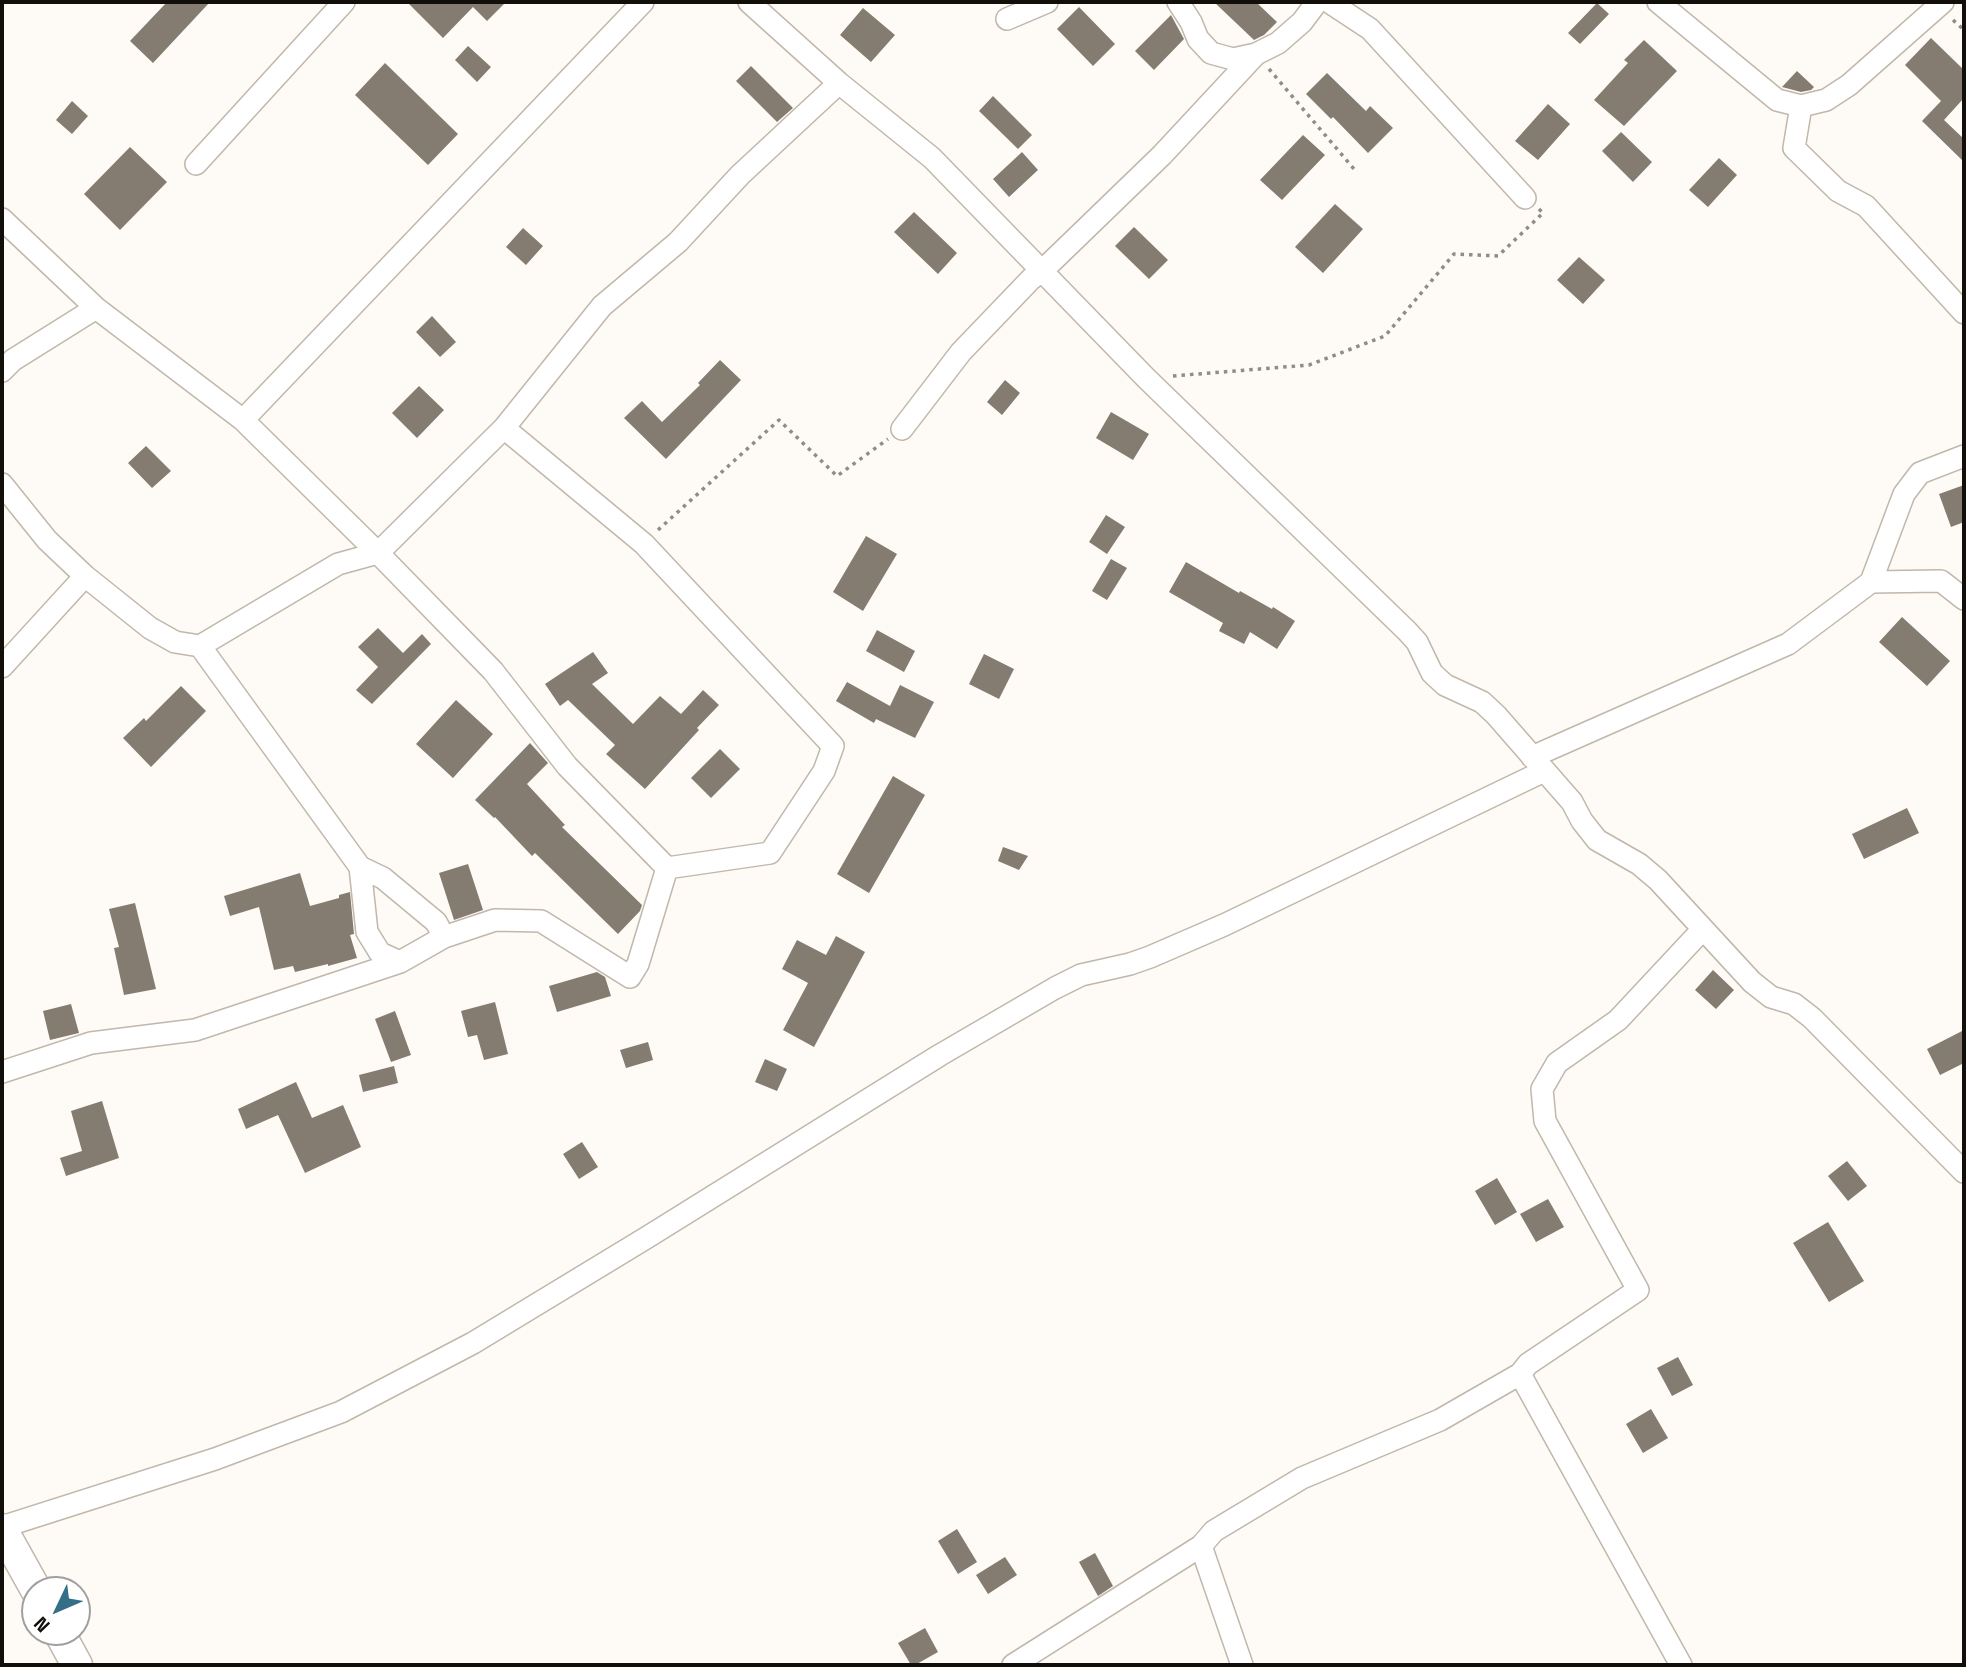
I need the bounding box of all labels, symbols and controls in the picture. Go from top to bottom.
north arrow [21,1576,91,1646]
text: N [29,1611,55,1638]

